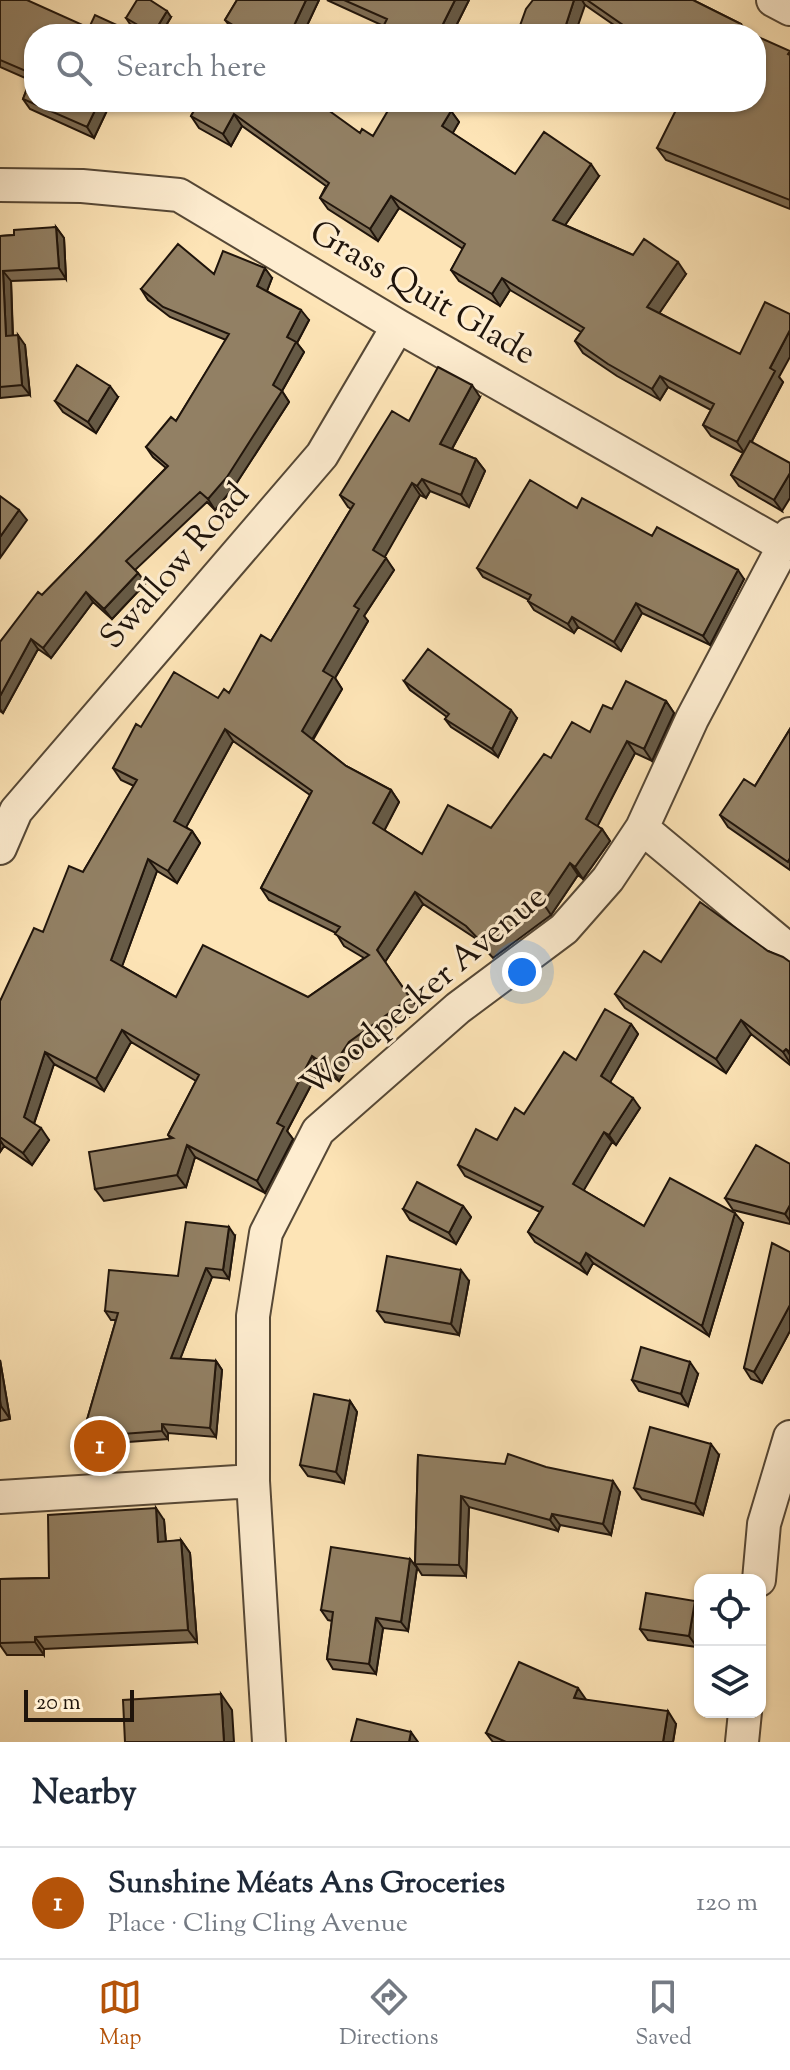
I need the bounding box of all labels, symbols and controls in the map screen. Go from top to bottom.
search box [24,24,766,112]
icon: search [52,46,96,90]
text: Search here [116,47,266,90]
street label: Grass Quit Glade [300,209,544,379]
street label: Swallow Road [90,473,262,661]
street label: Woodpecker Avenue [291,874,559,1110]
your location [502,952,542,992]
pin: 1 [74,1416,126,1476]
map controls [694,1574,766,1718]
button: locate [694,1574,766,1646]
button: layers [694,1646,766,1718]
scale bar [24,1686,134,1722]
text: 20 m [36,1688,81,1720]
text: Nearby [32,1770,137,1819]
text: Sunshine Méats Ans Groceries [108,1863,505,1906]
text: 1 [54,1885,62,1922]
text: 120 m [696,1885,758,1922]
text: Place · Cling Cling Avenue [108,1906,408,1943]
tab: Map [98,1975,142,2055]
tab: Directions [339,1975,438,2055]
tab: Saved [635,1975,692,2055]

